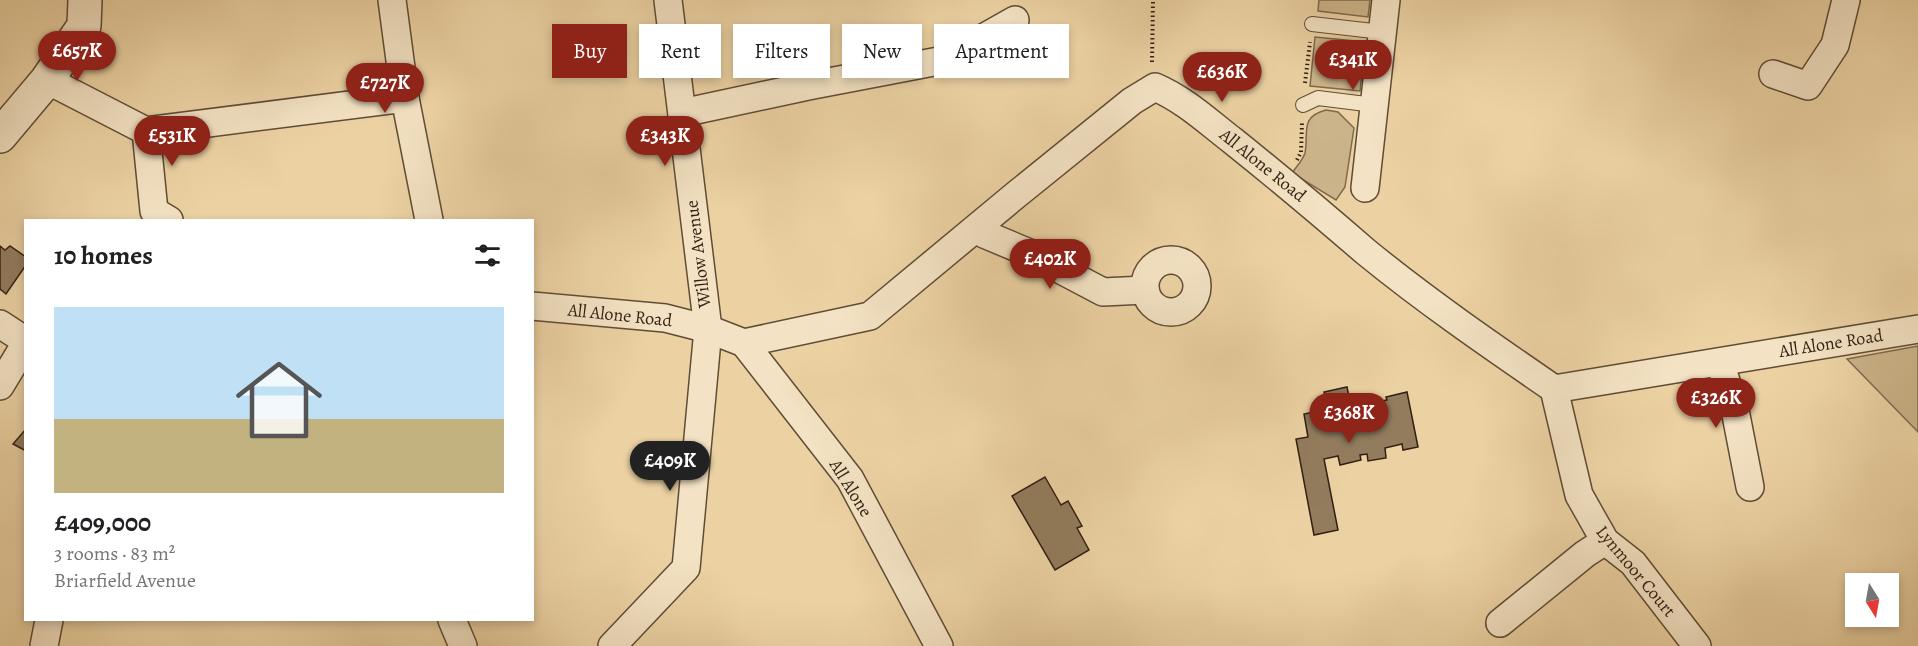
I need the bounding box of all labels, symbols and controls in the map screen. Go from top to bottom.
chip: Buy [552,24,627,78]
chip: Rent [639,24,721,78]
chip: Filters [733,24,830,78]
chip: New [842,24,922,78]
chip: Apartment [934,24,1069,78]
pin: £657K [35,31,119,82]
text: £657K [52,37,102,64]
pin: £341K [1311,40,1395,91]
text: £341K [1329,46,1377,73]
pin: £636K [1180,52,1264,103]
text: £636K [1197,58,1247,85]
pin: £727K [343,63,427,114]
text: £727K [360,69,410,96]
pin: £531K [130,116,214,167]
pin: £343K [623,116,707,167]
text: £531K [148,122,196,149]
text: £343K [640,122,690,149]
street label: All Alone Road [1214,122,1312,208]
street label: Willow Avenue [679,199,717,310]
text: 10 homes [54,238,153,273]
icon: filters [471,239,504,272]
pin: £402K [1008,239,1092,290]
text: £402K [1024,245,1076,272]
street label: All Alone Road [566,297,674,332]
street label: All Alone Road [1776,323,1885,363]
icon: home [225,346,333,454]
pin: £326K [1674,378,1758,429]
text: £326K [1690,384,1742,411]
pin: £368K [1307,393,1391,444]
text: £368K [1323,399,1375,426]
pin: £409K [628,441,712,492]
text: £409K [644,447,696,474]
street label: All Alone [823,454,878,521]
text: £409,000 [54,505,151,540]
street label: Lynmoor Court [1591,520,1681,622]
text: 3 rooms · 83 m² [54,540,175,567]
text: Briarfield Avenue [54,567,196,594]
north arrow [1845,573,1899,627]
map controls [1845,573,1899,627]

